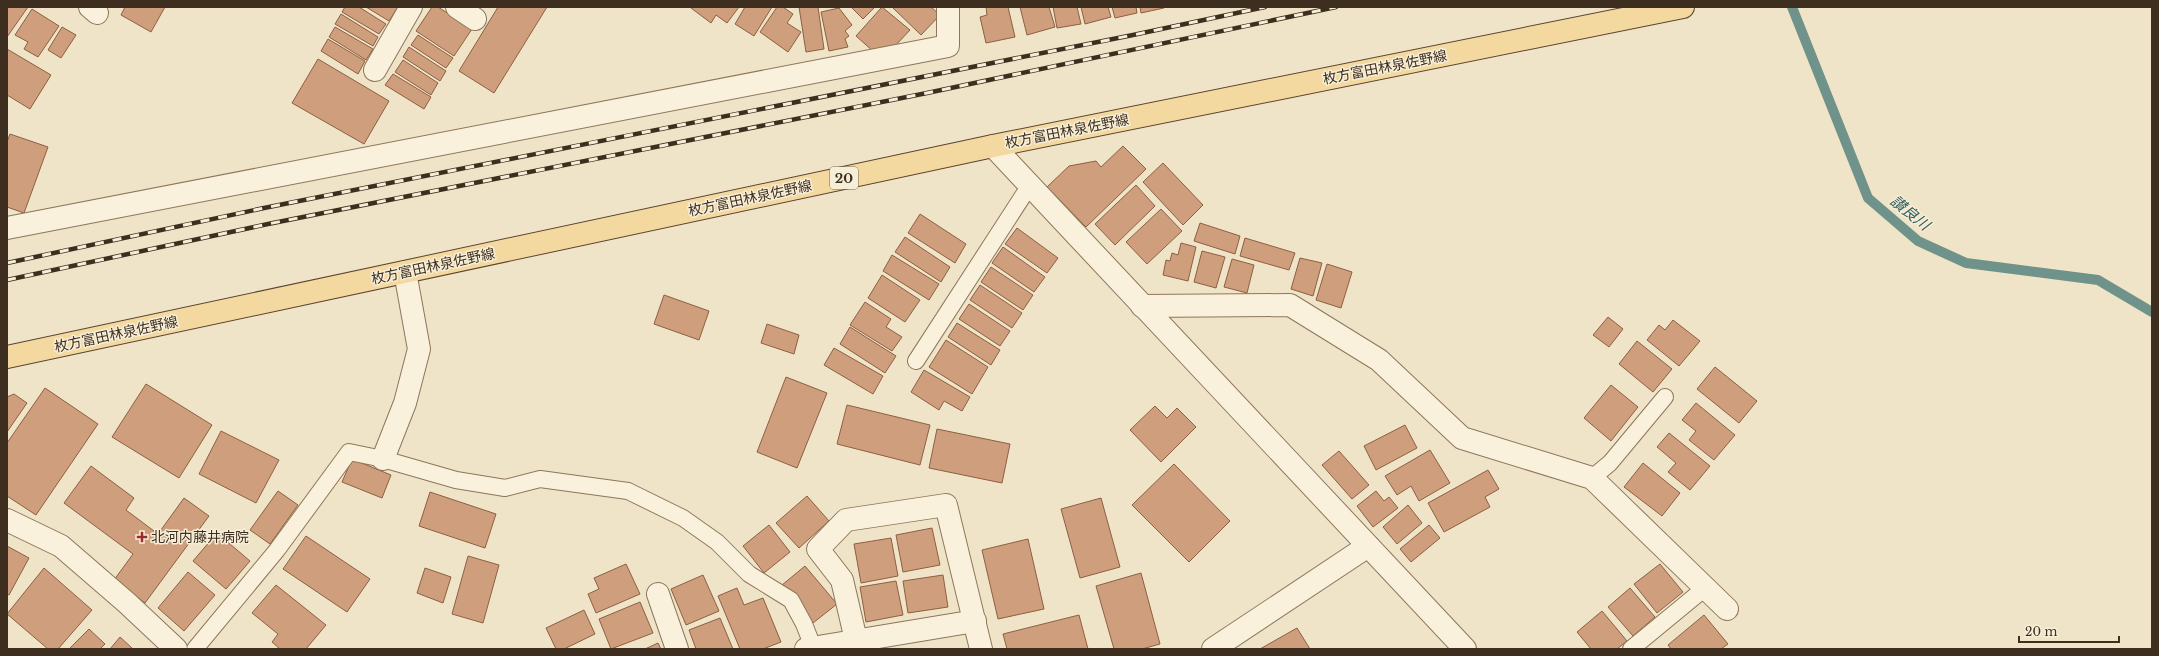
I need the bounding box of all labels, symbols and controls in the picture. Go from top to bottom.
street label: 枚方富田林泉佐野線 [1321,46,1449,88]
street label: 枚方富田林泉佐野線 [1003,110,1131,152]
road number: 20 [830,167,858,189]
street label: 枚方富田林泉佐野線 [687,176,813,220]
water label: 讃良川 [1887,191,1935,235]
street label: 枚方富田林泉佐野線 [370,244,496,288]
street label: 枚方富田林泉佐野線 [53,312,179,356]
place label: 北河内藤井病院 [151,528,249,546]
marker: 北河内藤井病院 [136,531,148,543]
scale bar [2019,618,2119,644]
text: 20 m [2025,624,2057,639]

